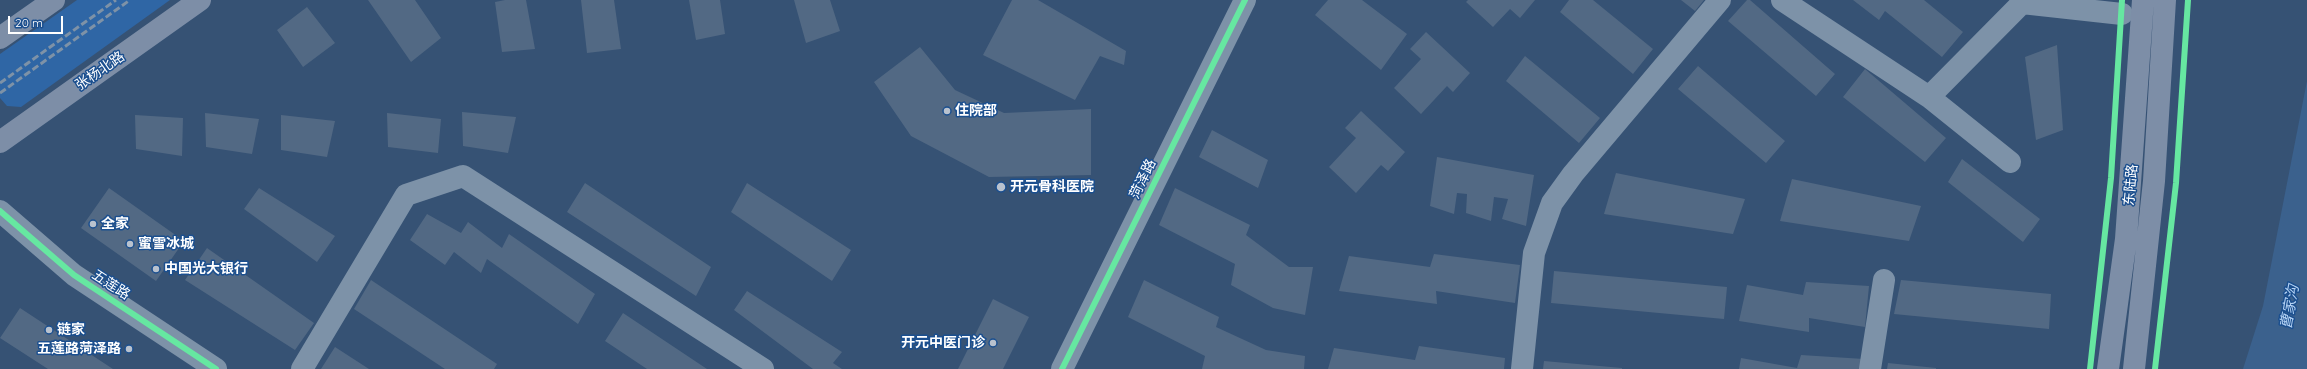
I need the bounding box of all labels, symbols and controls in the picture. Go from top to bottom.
scale bar [10,8,65,34]
text: 20 m [15,15,43,30]
street label: 张杨北路 [72,48,128,94]
place label: 住院部 [955,103,997,119]
marker: 住院部 [942,106,952,116]
street label: 菏泽路 [1126,156,1160,202]
street label: 东陆路 [2121,163,2141,207]
place label: 开元骨科医院 [1010,179,1094,195]
marker: 开元骨科医院 [995,181,1007,193]
place label: 全家 [101,216,129,232]
marker: 全家 [88,219,98,229]
place label: 蜜雪冰城 [138,236,194,252]
marker: 蜜雪冰城 [125,239,135,249]
place label: 中国光大银行 [164,261,248,277]
marker: 中国光大银行 [151,264,161,274]
street label: 五莲路 [89,267,133,303]
water label: 曹家沟 [2277,283,2303,331]
place label: 链家 [57,322,85,338]
marker: 链家 [44,325,54,335]
place label: 开元中医门诊 [901,335,985,351]
marker: 开元中医门诊 [988,338,998,348]
place label: 五莲路菏泽路 [37,341,121,357]
marker: 五莲路菏泽路 [124,344,134,354]

